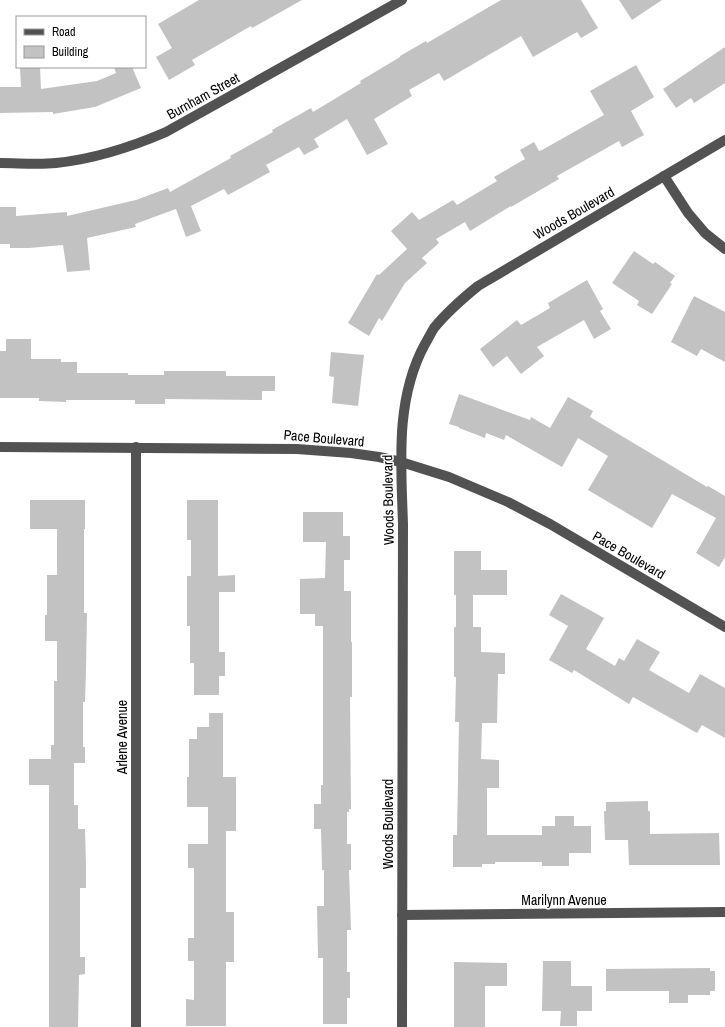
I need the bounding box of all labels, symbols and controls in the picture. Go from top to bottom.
legend [16,16,146,68]
text: Road [52,24,76,40]
text: Building [52,44,89,60]
street label: Burnham Street [163,69,243,123]
street label: Woods Boulevard [530,183,618,243]
street label: Pace Boulevard [283,426,365,450]
street label: Woods Boulevard [378,455,398,545]
street label: Pace Boulevard [589,527,669,583]
street label: Arlene Avenue [113,700,131,775]
street label: Woods Boulevard [379,779,397,869]
street label: Marilynn Avenue [521,891,607,909]

